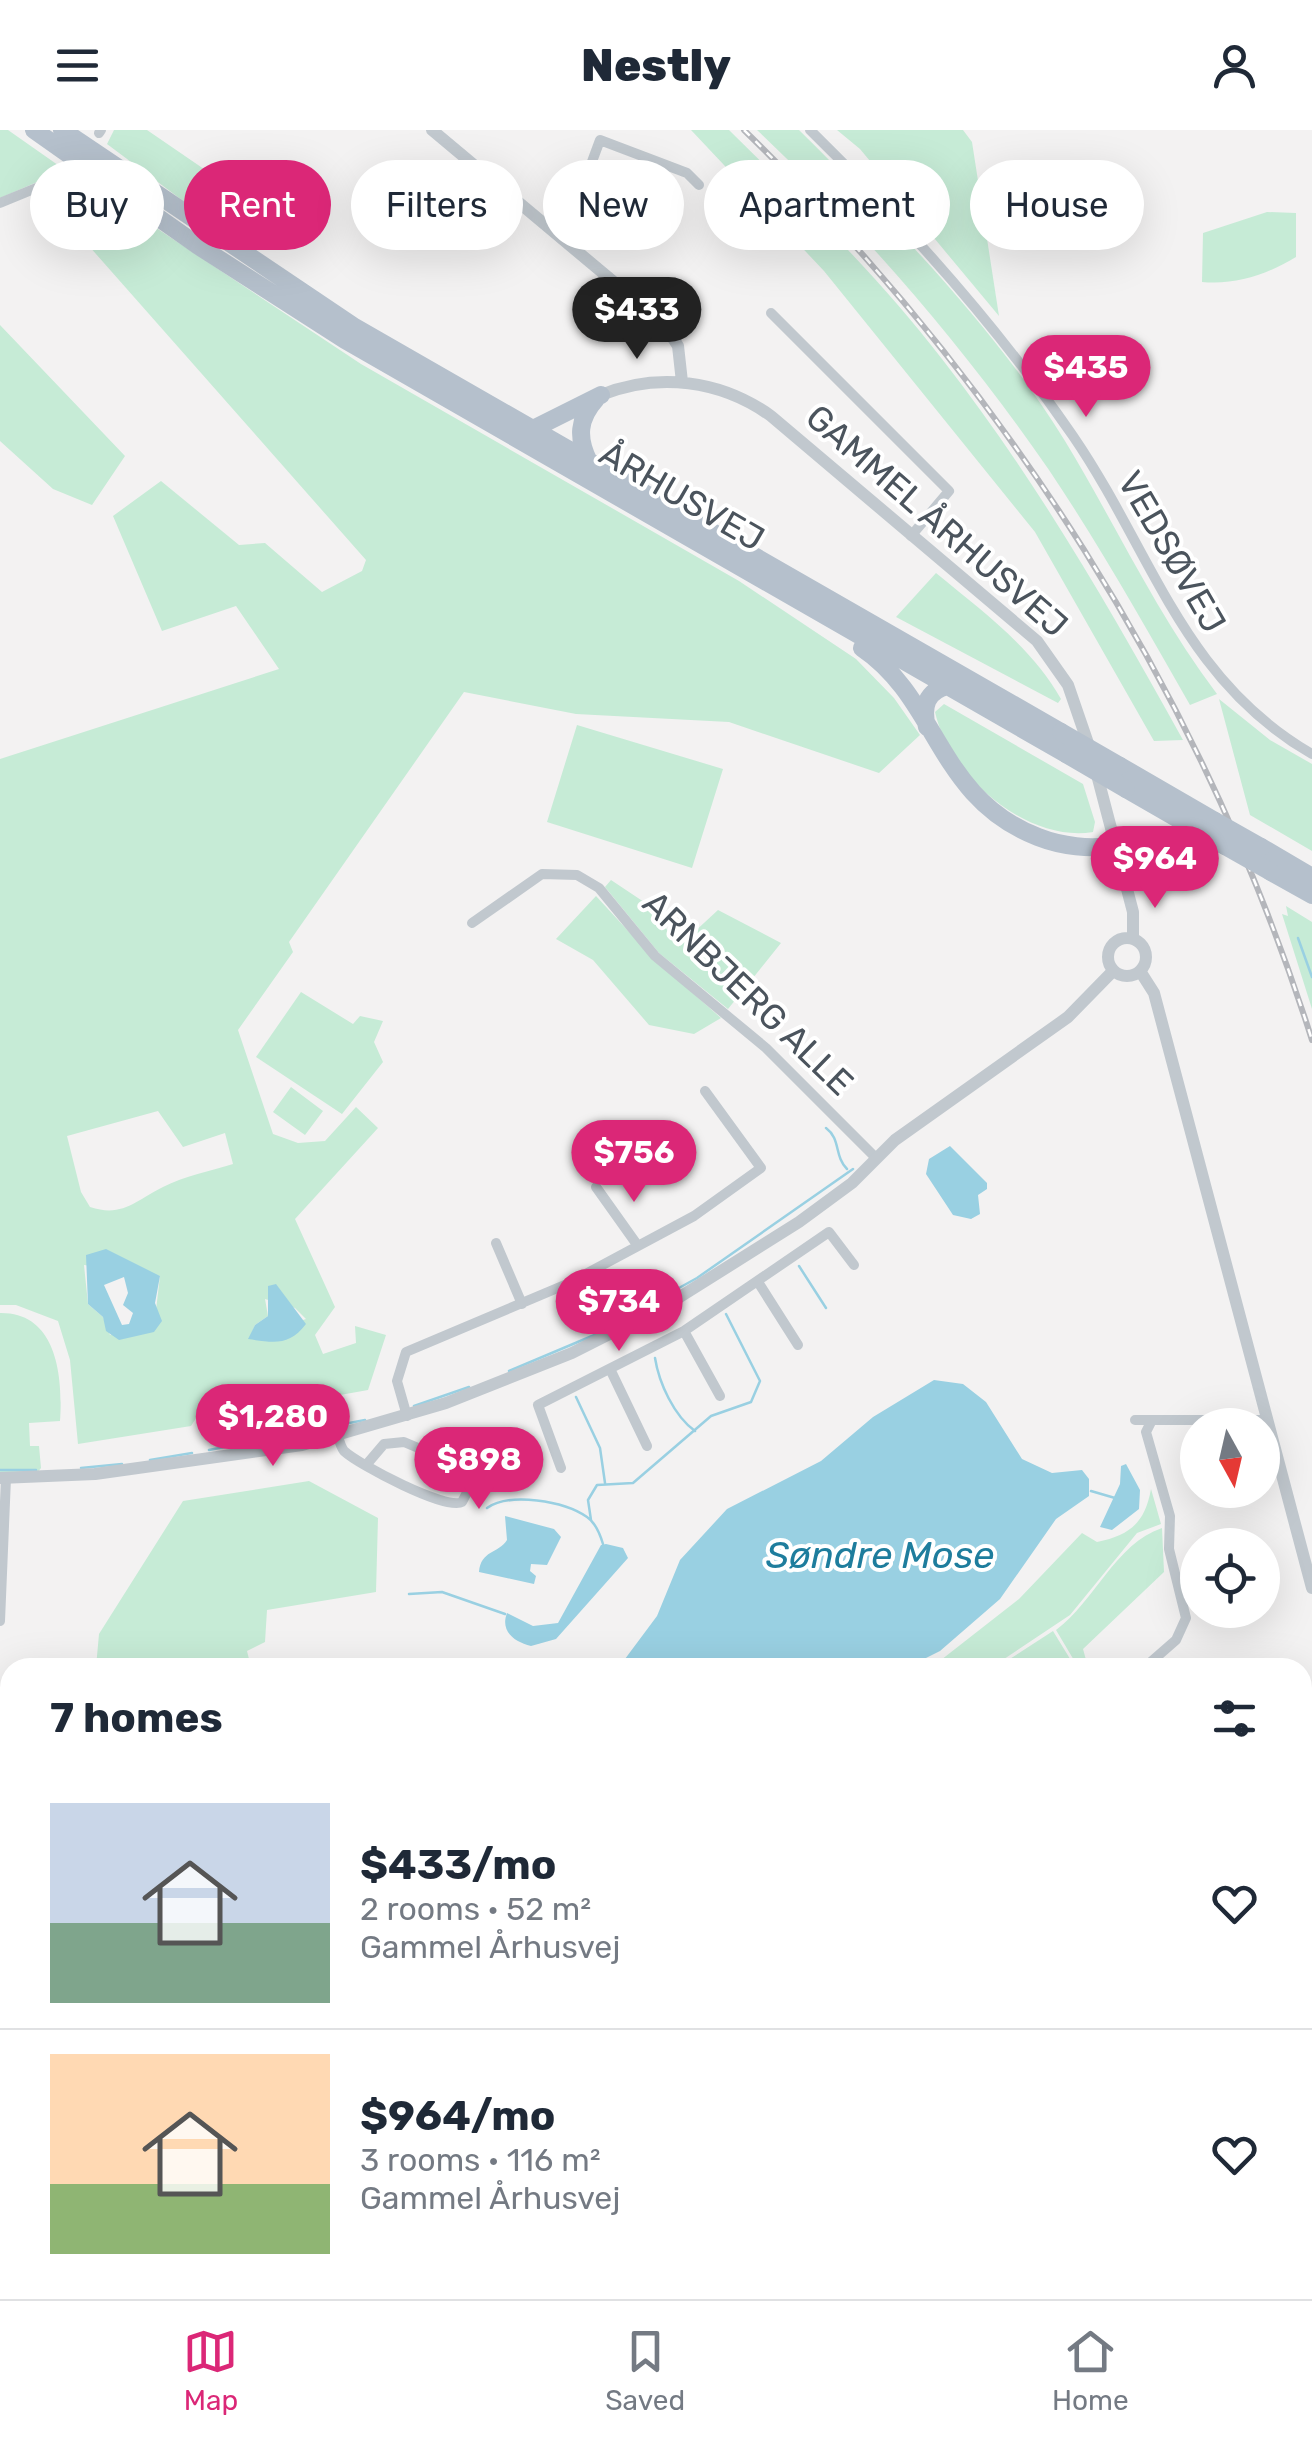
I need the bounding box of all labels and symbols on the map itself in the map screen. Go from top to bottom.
pin: $433 [578,277,696,362]
pin: $435 [1027,335,1145,420]
street label: GAMMEL ÅRHUSVEJ [797,396,1077,646]
street label: ÅRHUSVEJ [592,432,772,560]
street label: VEDSØVEJ [1109,464,1235,640]
pin: $964 [1096,826,1214,911]
street label: ARNBJERG ALLE [634,882,862,1104]
pin: $756 [575,1120,693,1205]
pin: $734 [560,1269,678,1354]
pin: $1,280 [192,1384,354,1469]
north arrow [1180,1408,1280,1508]
pin: $898 [420,1427,538,1512]
water label: Søndre Mose [766,1532,994,1578]

